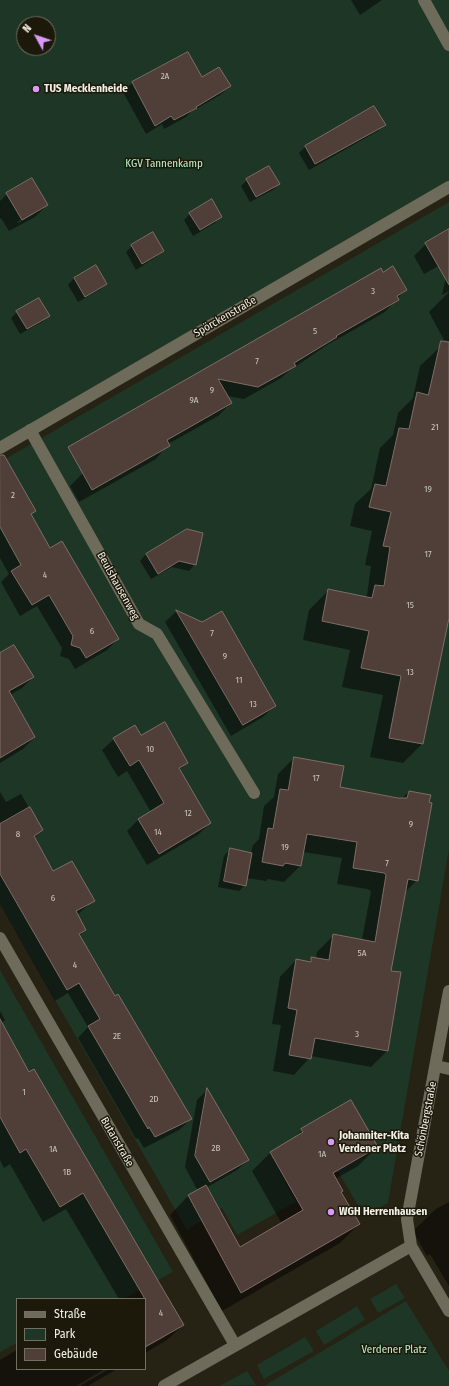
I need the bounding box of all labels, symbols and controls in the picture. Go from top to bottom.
north arrow [16,16,56,56]
text: N [20,22,34,35]
house number: 2A [161,71,169,81]
place label: TUS Mecklenheide [44,82,128,96]
marker: TUS Mecklenheide [31,84,41,94]
park label: KGV Tannenkamp [125,157,203,171]
house number: 3 [371,286,375,296]
street label: Spörckenstraße [191,294,259,340]
house number: 5 [313,326,317,336]
house number: 7 [255,356,259,366]
house number: 9 [210,385,214,395]
house number: 9A [189,395,199,405]
house number: 21 [431,422,439,432]
house number: 19 [424,484,432,494]
house number: 2 [11,490,15,500]
house number: 17 [424,549,432,559]
street label: Beulshausenweg [94,550,142,622]
house number: 4 [43,570,47,580]
house number: 15 [406,600,414,610]
house number: 6 [90,626,94,636]
house number: 7 [210,628,214,638]
house number: 9 [223,651,227,661]
house number: 13 [406,667,414,677]
house number: 11 [236,675,242,685]
house number: 13 [249,699,257,709]
house number: 10 [146,744,154,754]
house number: 17 [312,773,320,783]
house number: 12 [184,808,192,818]
house number: 9 [409,819,413,829]
house number: 14 [154,827,162,837]
house number: 8 [16,829,20,839]
house number: 19 [281,842,289,852]
house number: 7 [385,858,389,868]
house number: 6 [51,893,55,903]
house number: 5A [358,948,366,958]
house number: 4 [73,960,77,970]
house number: 3 [355,1029,359,1039]
house number: 2E [113,1031,121,1041]
street label: Schönbergstraße [412,1080,440,1158]
house number: 1 [22,1087,26,1097]
house number: 2D [149,1094,159,1104]
street label: Butanstraße [98,1115,136,1169]
place label: Johanniter-Kita Verdener Platz [339,1129,409,1155]
marker: Johanniter-Kita Verdener Platz [326,1137,336,1147]
house number: 2B [212,1143,220,1153]
house number: 1A [49,1144,57,1154]
house number: 1A [318,1149,326,1159]
house number: 1B [63,1167,71,1177]
place label: WGH Herrenhausen [339,1205,427,1219]
marker: WGH Herrenhausen [326,1207,336,1217]
legend [16,1298,146,1370]
text: Straße [54,1307,86,1321]
house number: 4 [159,1308,163,1318]
text: Park [54,1327,75,1341]
park label: Verdener Platz [361,1343,427,1357]
text: Gebäude [54,1347,98,1361]

